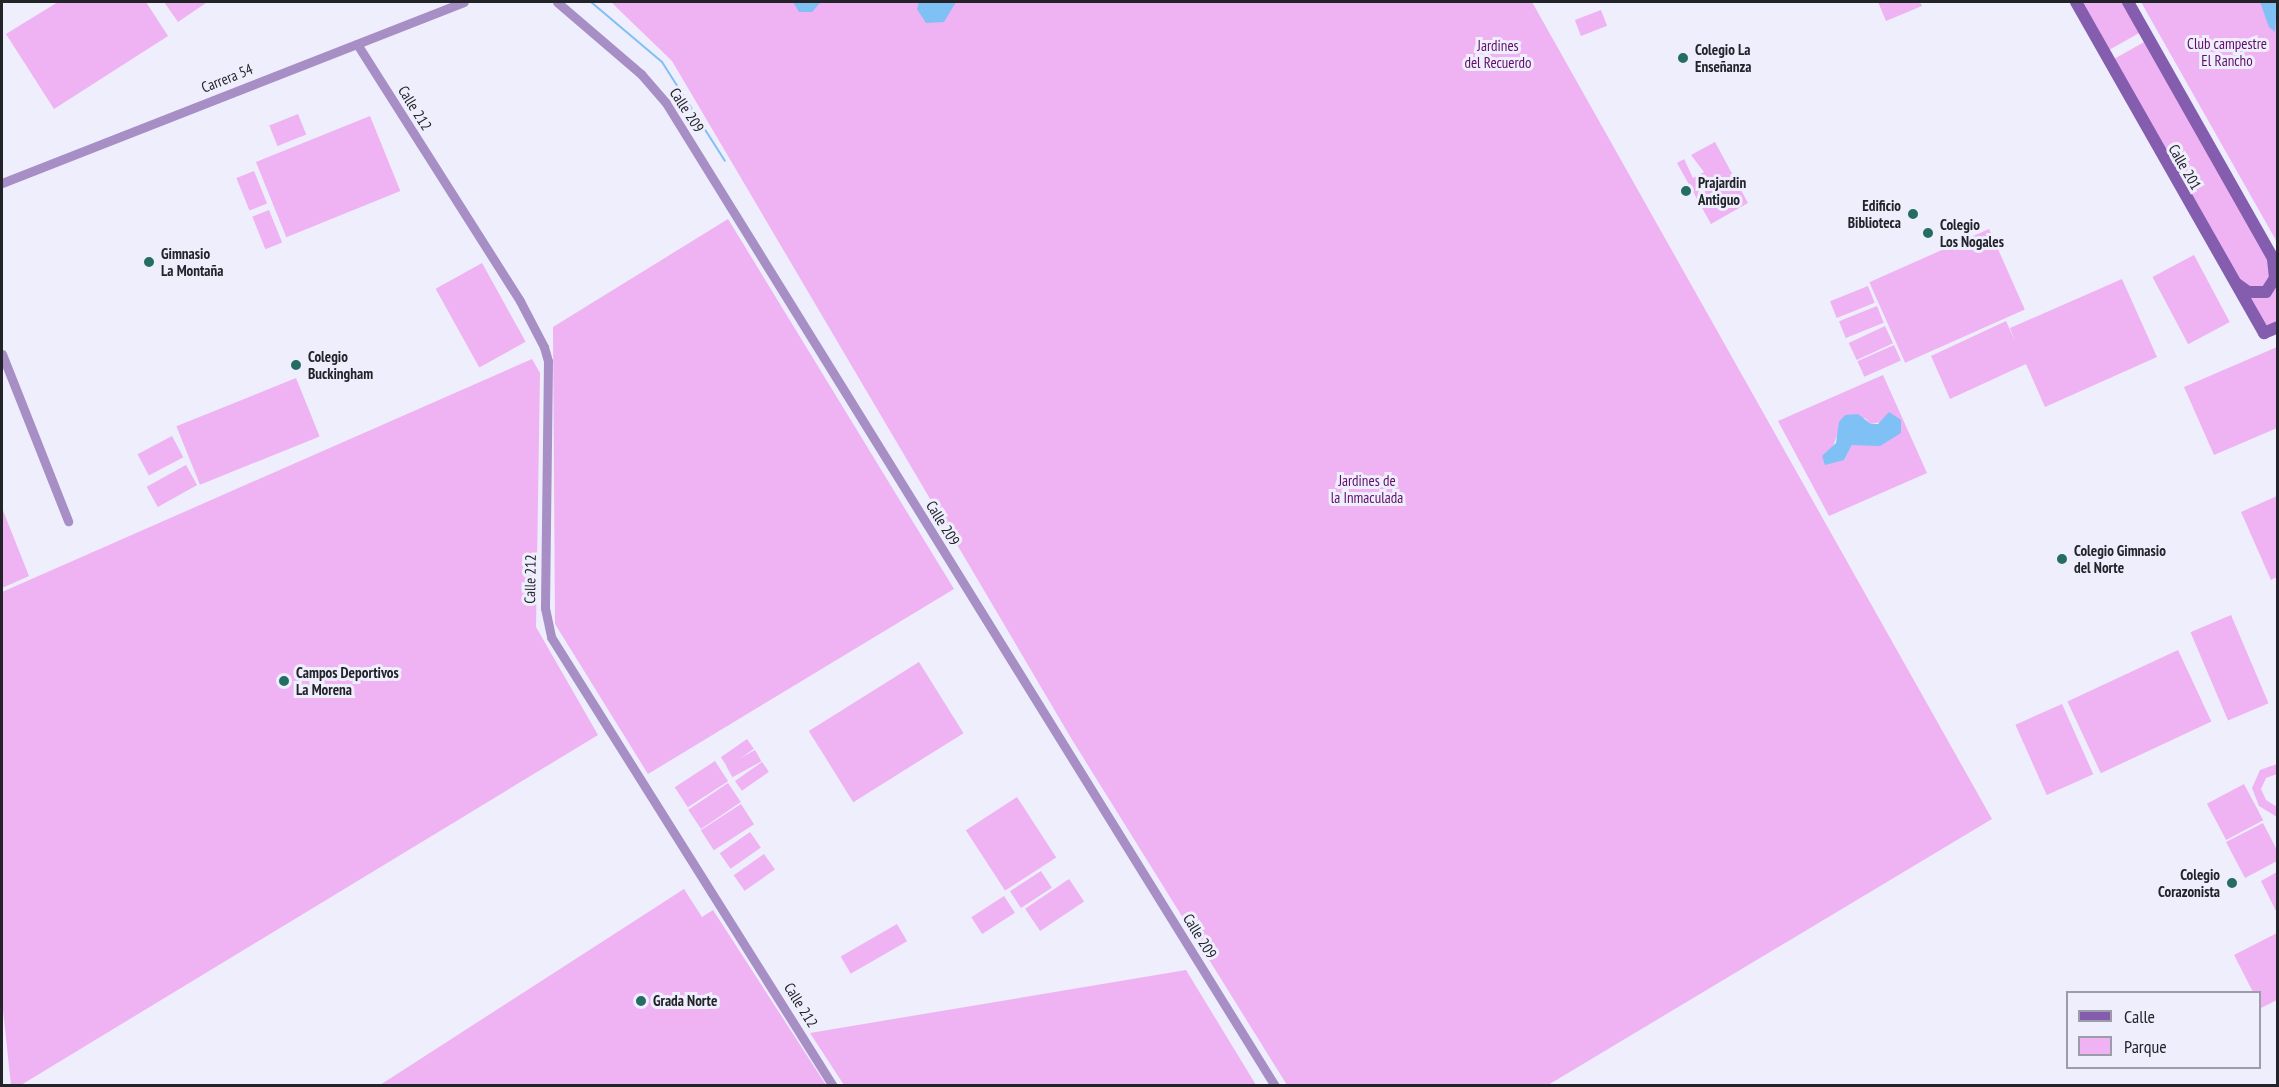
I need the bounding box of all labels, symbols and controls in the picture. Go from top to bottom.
park label: Club campestre El Rancho [2187,34,2267,69]
park label: Jardines del Recuerdo [1464,36,1532,71]
place label: Colegio La Enseñanza [1695,40,1751,75]
marker: Colegio La Enseñanza [1676,51,1690,65]
street label: Carrera 54 [199,60,255,96]
street label: Calle 212 [394,82,436,134]
street label: Calle 209 [666,84,708,136]
street label: Calle 201 [2165,141,2205,193]
place label: Prajardin Antiguo [1698,173,1746,208]
marker: Prajardin Antiguo [1679,184,1693,198]
place label: Edificio Biblioteca [1848,196,1901,231]
marker: Edificio Biblioteca [1906,207,1920,221]
place label: Colegio Los Nogales [1940,215,2004,250]
marker: Colegio Los Nogales [1921,226,1935,240]
place label: Gimnasio La Montaña [161,244,223,279]
marker: Gimnasio La Montaña [142,255,156,269]
place label: Colegio Buckingham [308,347,373,382]
marker: Colegio Buckingham [289,358,303,372]
park label: Jardines de la Inmaculada [1331,471,1403,506]
street label: Calle 209 [922,497,964,549]
place label: Colegio Gimnasio del Norte [2074,541,2166,576]
marker: Colegio Gimnasio del Norte [2055,552,2069,566]
street label: Calle 212 [521,554,539,604]
place label: Campos Deportivos La Morena [296,663,399,698]
marker: Campos Deportivos La Morena [277,674,291,688]
place label: Colegio Corazonista [2158,865,2220,900]
marker: Colegio Corazonista [2225,876,2239,890]
street label: Calle 209 [1179,910,1221,962]
street label: Calle 212 [780,979,822,1031]
legend [2066,991,2261,1069]
place label: Grada Norte [653,992,717,1010]
marker: Grada Norte [634,994,648,1008]
text: Calle [2124,1005,2155,1028]
text: Parque [2124,1035,2167,1058]

